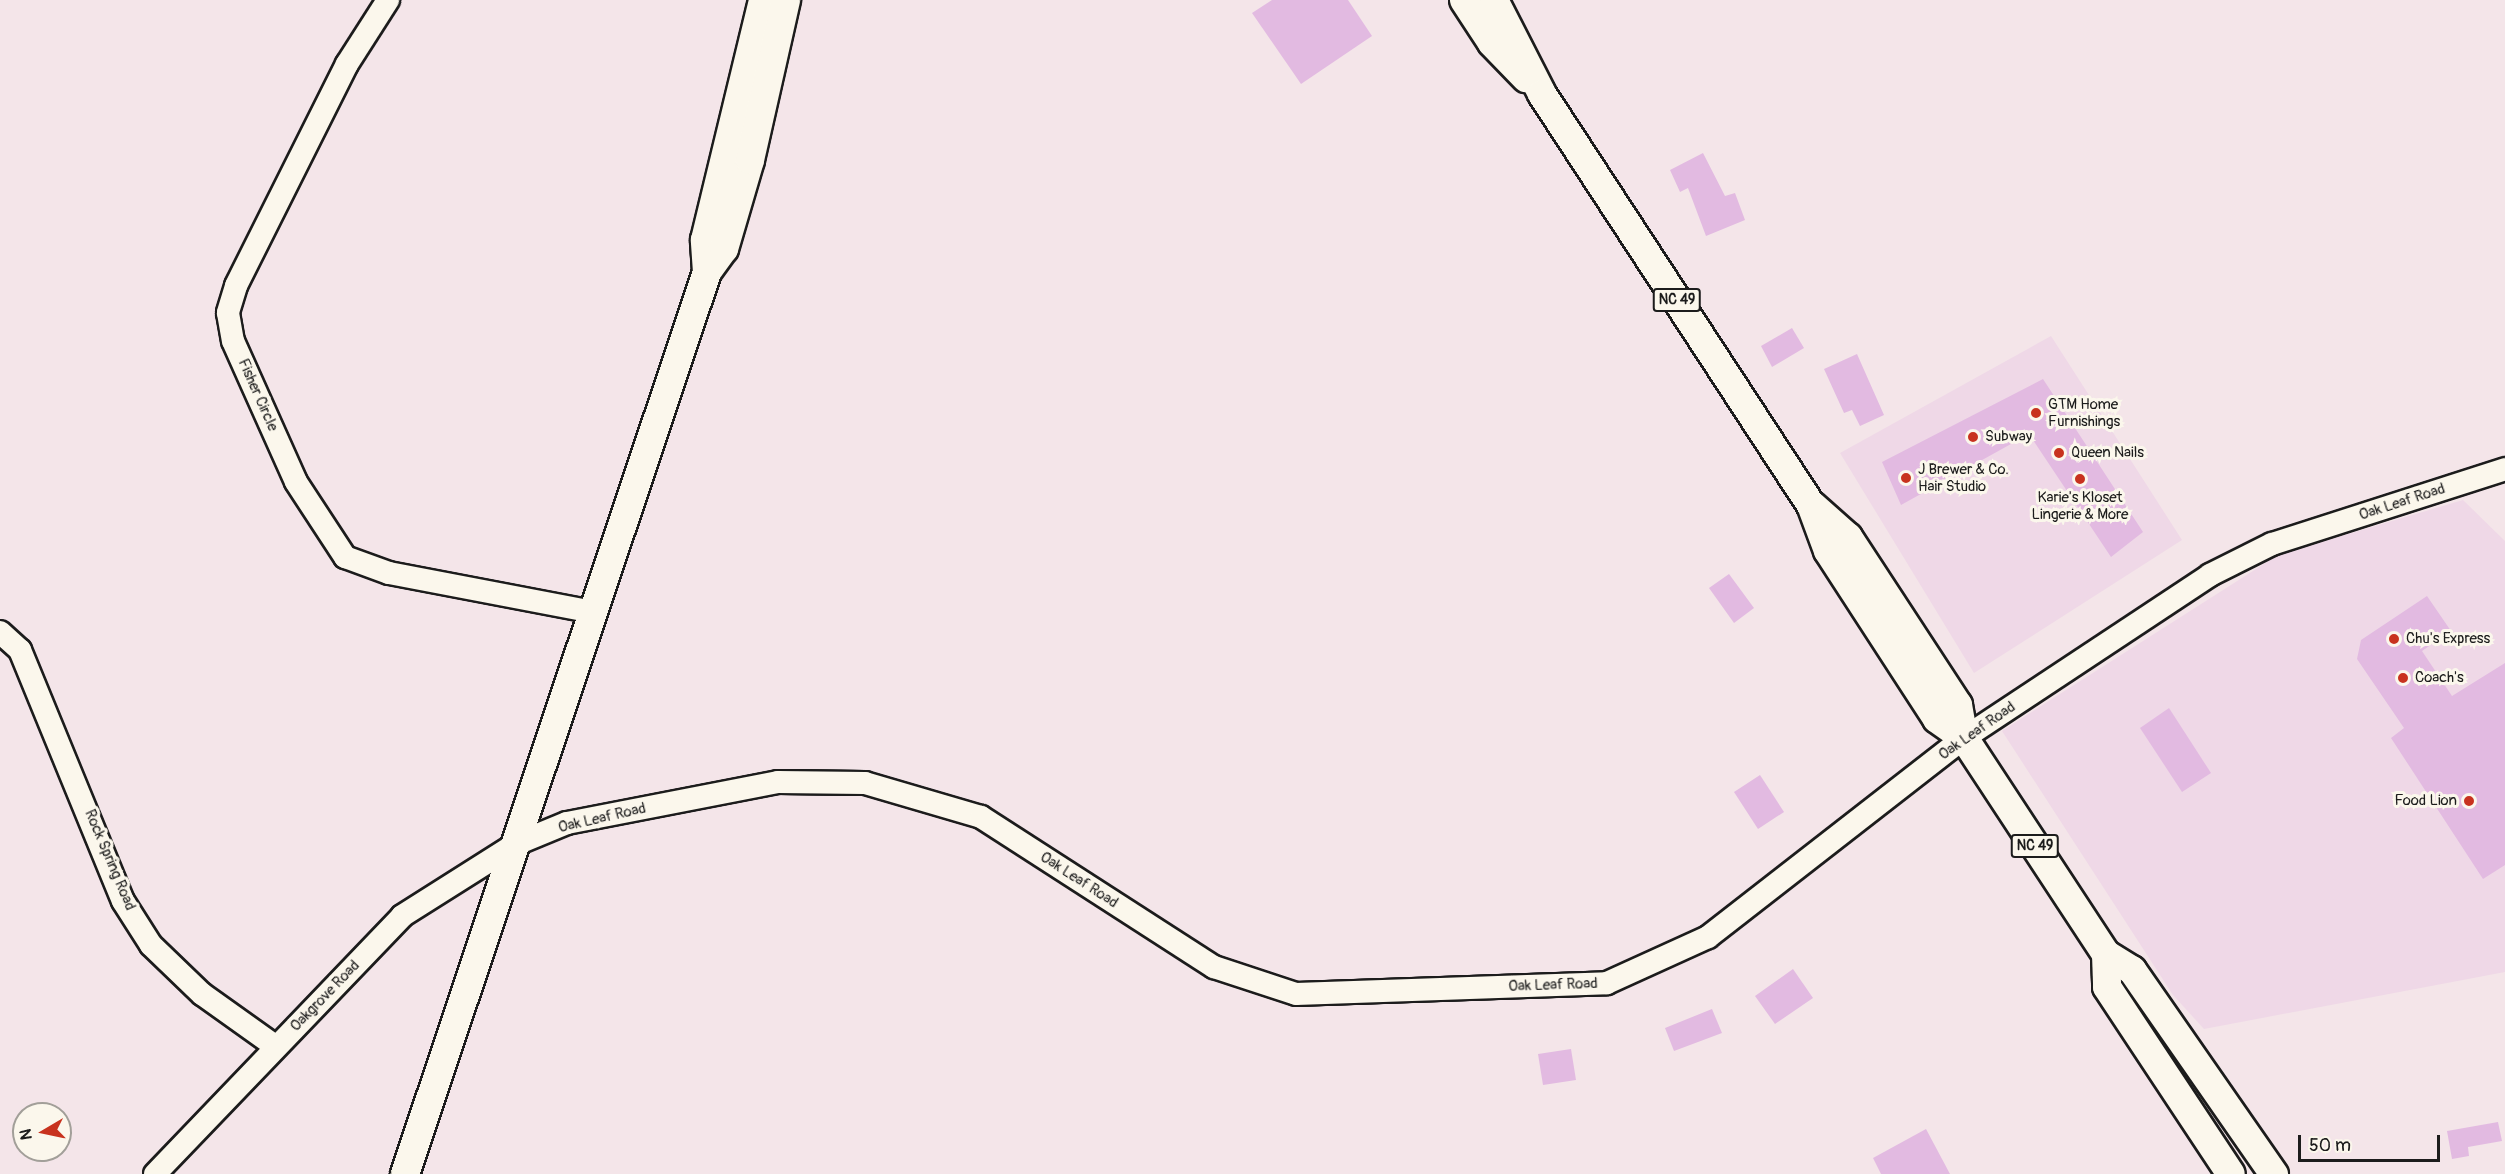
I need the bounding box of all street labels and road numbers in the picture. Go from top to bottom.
road number: NC 49 [1652,289,1702,311]
street label: Fisher Circle [234,356,282,434]
street label: Oak Leaf Road [2357,480,2447,524]
street label: Oak Leaf Road [1935,698,2019,764]
street label: Oak Leaf Road [556,799,648,837]
street label: Rock Spring Road [81,807,139,913]
road number: NC 49 [2010,835,2060,857]
street label: Oak Leaf Road [1037,848,1121,912]
street label: Oakgrove Road [287,957,363,1035]
street label: Oak Leaf Road [1508,974,1598,996]

